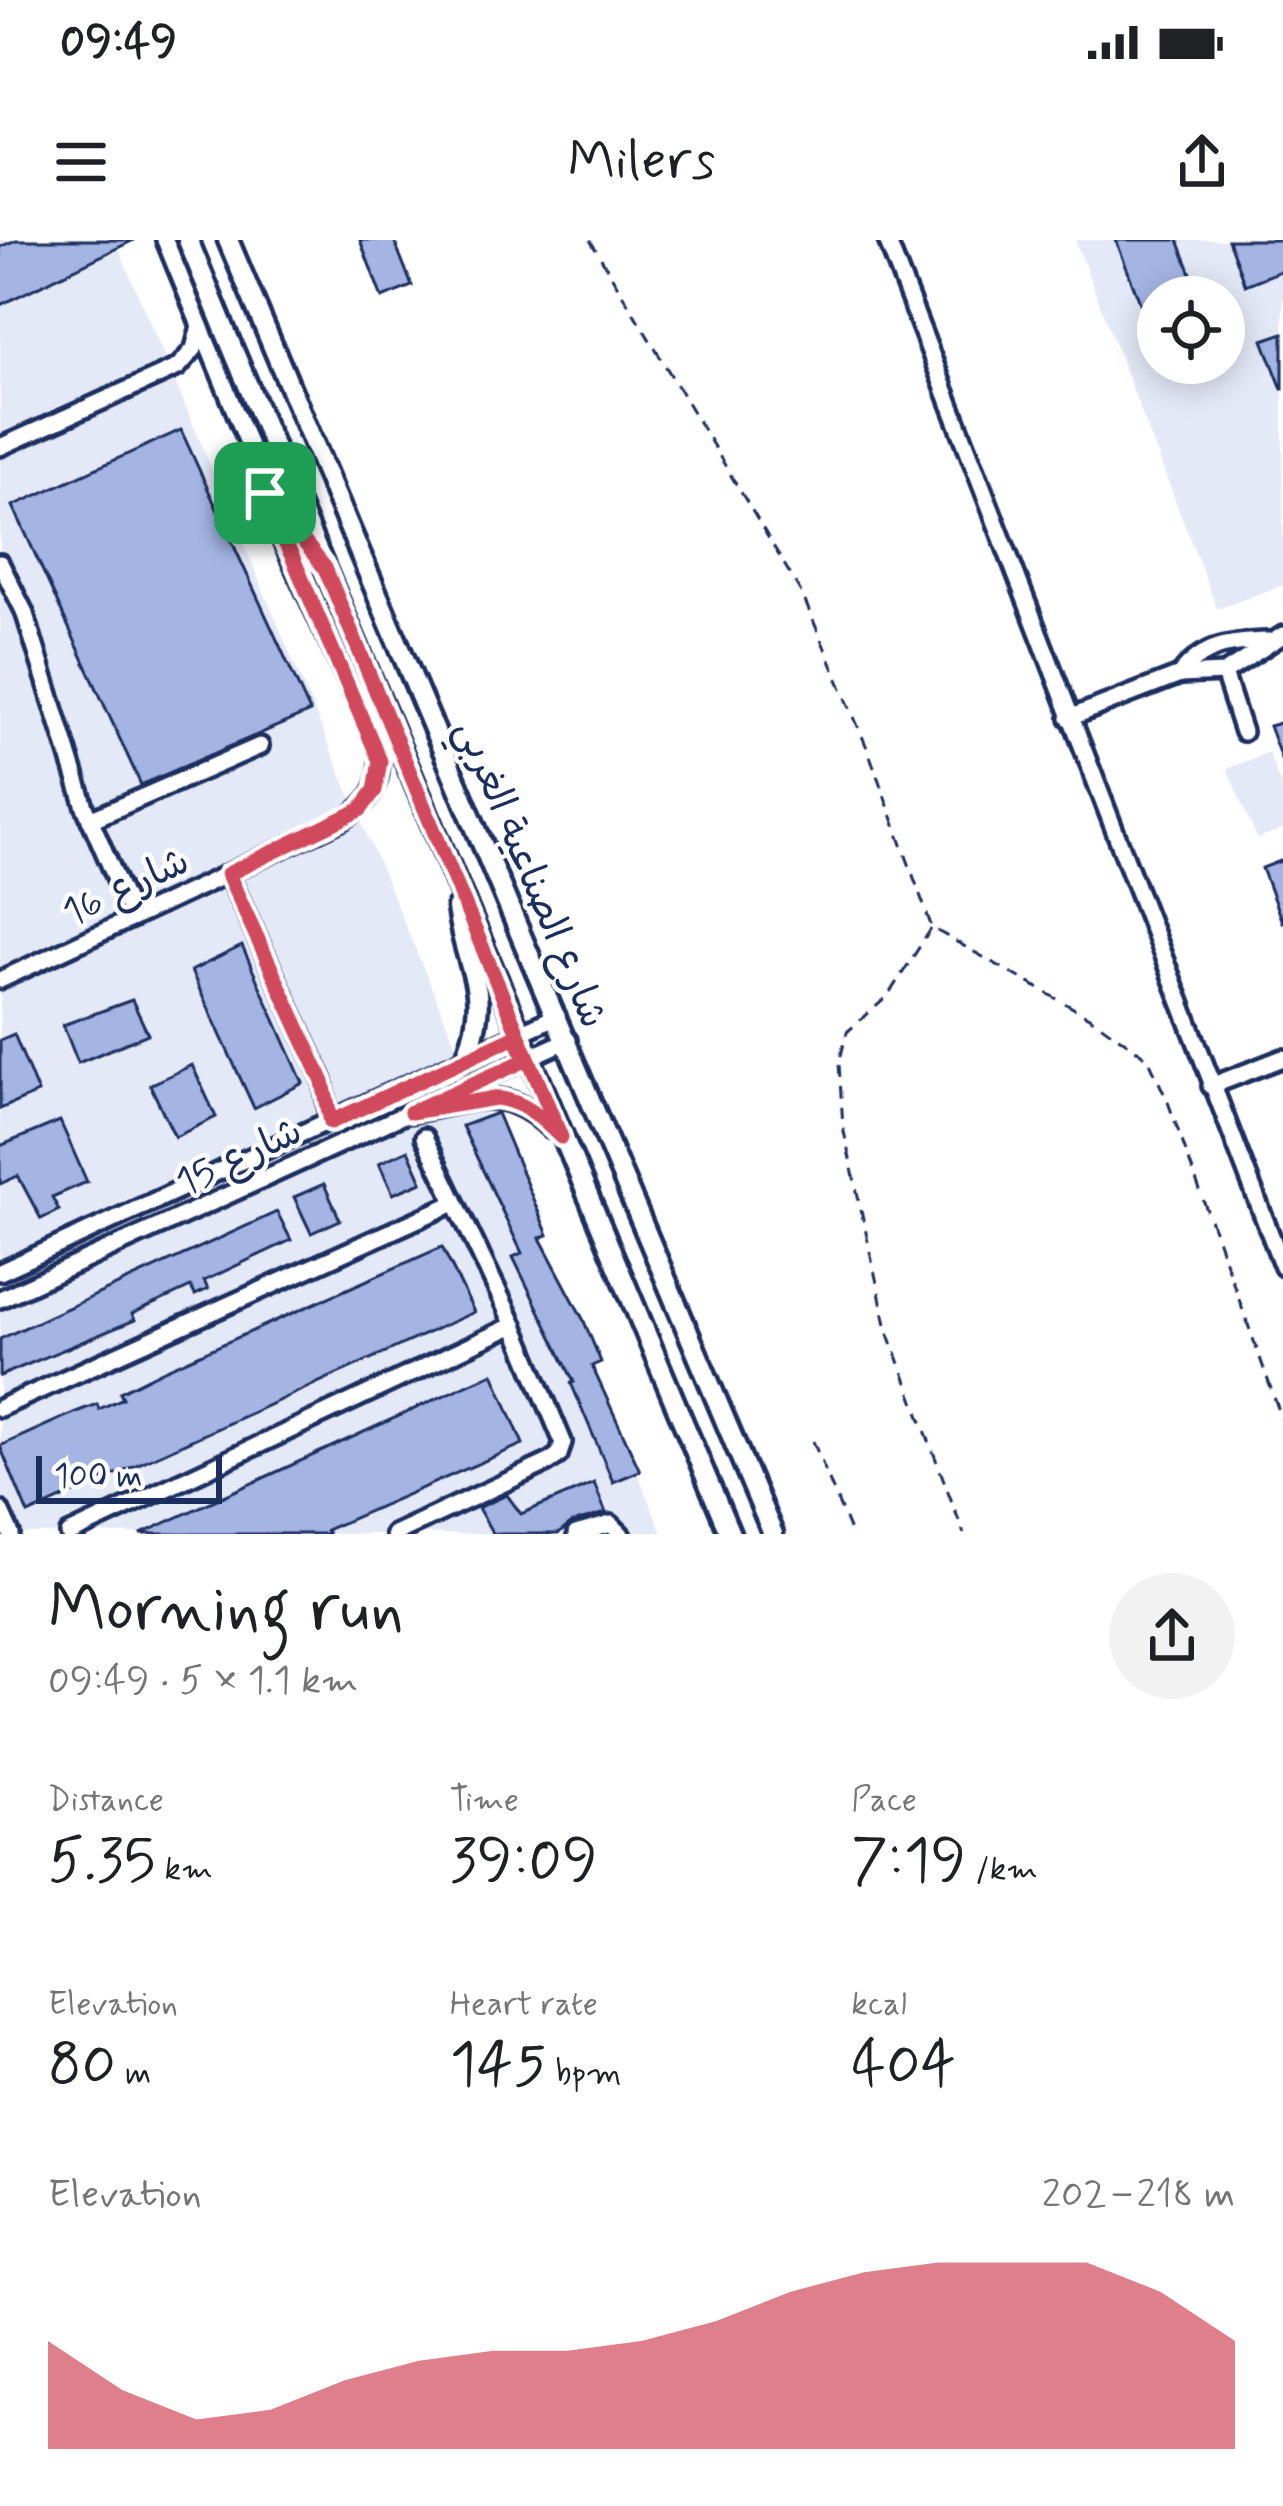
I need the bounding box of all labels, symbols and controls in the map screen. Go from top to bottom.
text: 09:49 [60,13,177,72]
text: Milers [568,127,715,198]
icon: menu [48,129,114,195]
icon: share [1169,129,1235,195]
map controls [1137,276,1245,384]
button: locate [1137,276,1245,384]
pin [214,442,316,544]
icon: arrive [232,460,298,526]
street label: شارع الصناعية الغربي [437,712,618,1038]
street label: شارع 16 [55,837,198,940]
street label: شارع 15 [168,1107,311,1209]
scale bar [36,1450,222,1503]
text: 100 m [54,1455,143,1499]
text: Morning run [48,1568,404,1654]
button: share [1109,1573,1235,1699]
text: 09:49 · 5 × 1.1 km [48,1656,358,1707]
text: Distance [48,1779,164,1823]
text: Time [450,1779,519,1823]
text: Pace [851,1779,917,1823]
text: 5.35 [48,1823,156,1902]
text: 39:09 [450,1823,598,1902]
text: 7:19 [851,1823,966,1902]
text: km [156,1848,213,1892]
text: /km [966,1848,1038,1892]
text: Elevation [48,1983,178,2027]
text: Heart rate [450,1983,598,2027]
text: kcal [851,1983,907,2027]
text: 80 [48,2027,116,2106]
text: 145 [450,2027,546,2106]
text: 404 [851,2027,956,2106]
text: m [116,2052,151,2096]
text: bpm [546,2052,622,2096]
text: Elevation [48,2170,202,2221]
text: 202–218 m [1042,2170,1235,2221]

